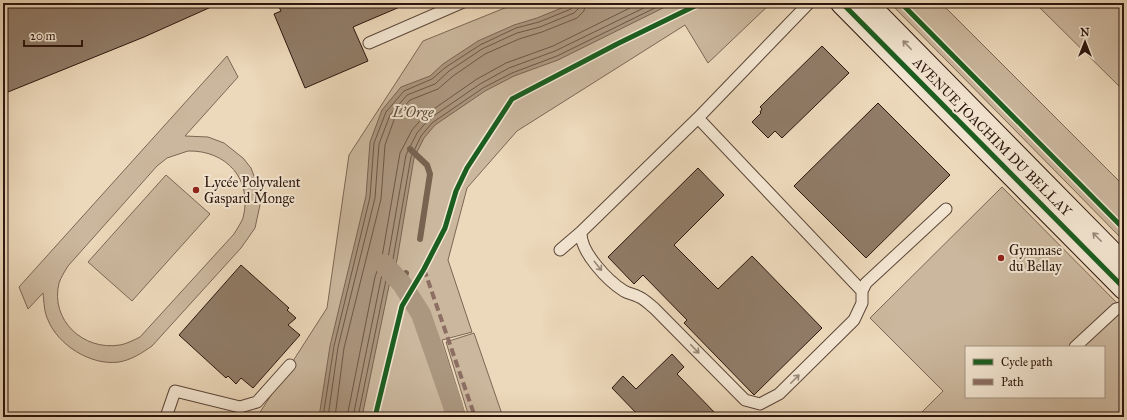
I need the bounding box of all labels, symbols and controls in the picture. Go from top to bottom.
scale bar [24,22,82,48]
north arrow [1065,22,1105,62]
text: N [1080,26,1090,39]
text: 20 m [30,29,56,43]
one-way arrow [902,40,912,50]
street label: AVENUE JOACHIM DU BELLAY [908,53,1076,221]
water label: L'Orge [392,103,434,121]
place label: Lycée Polyvalent Gaspard Monge [204,174,301,207]
marker: Lycée Polyvalent Gaspard Monge [191,185,201,195]
one-way arrow [1092,232,1101,242]
place label: Gymnase du Bellay [1009,242,1062,275]
marker: Gymnase du Bellay [996,253,1006,263]
one-way arrow [594,260,602,271]
one-way arrow [691,344,700,354]
legend [965,346,1105,398]
text: Cycle path [1001,355,1053,369]
one-way arrow [790,374,800,384]
text: Path [1001,375,1024,389]

